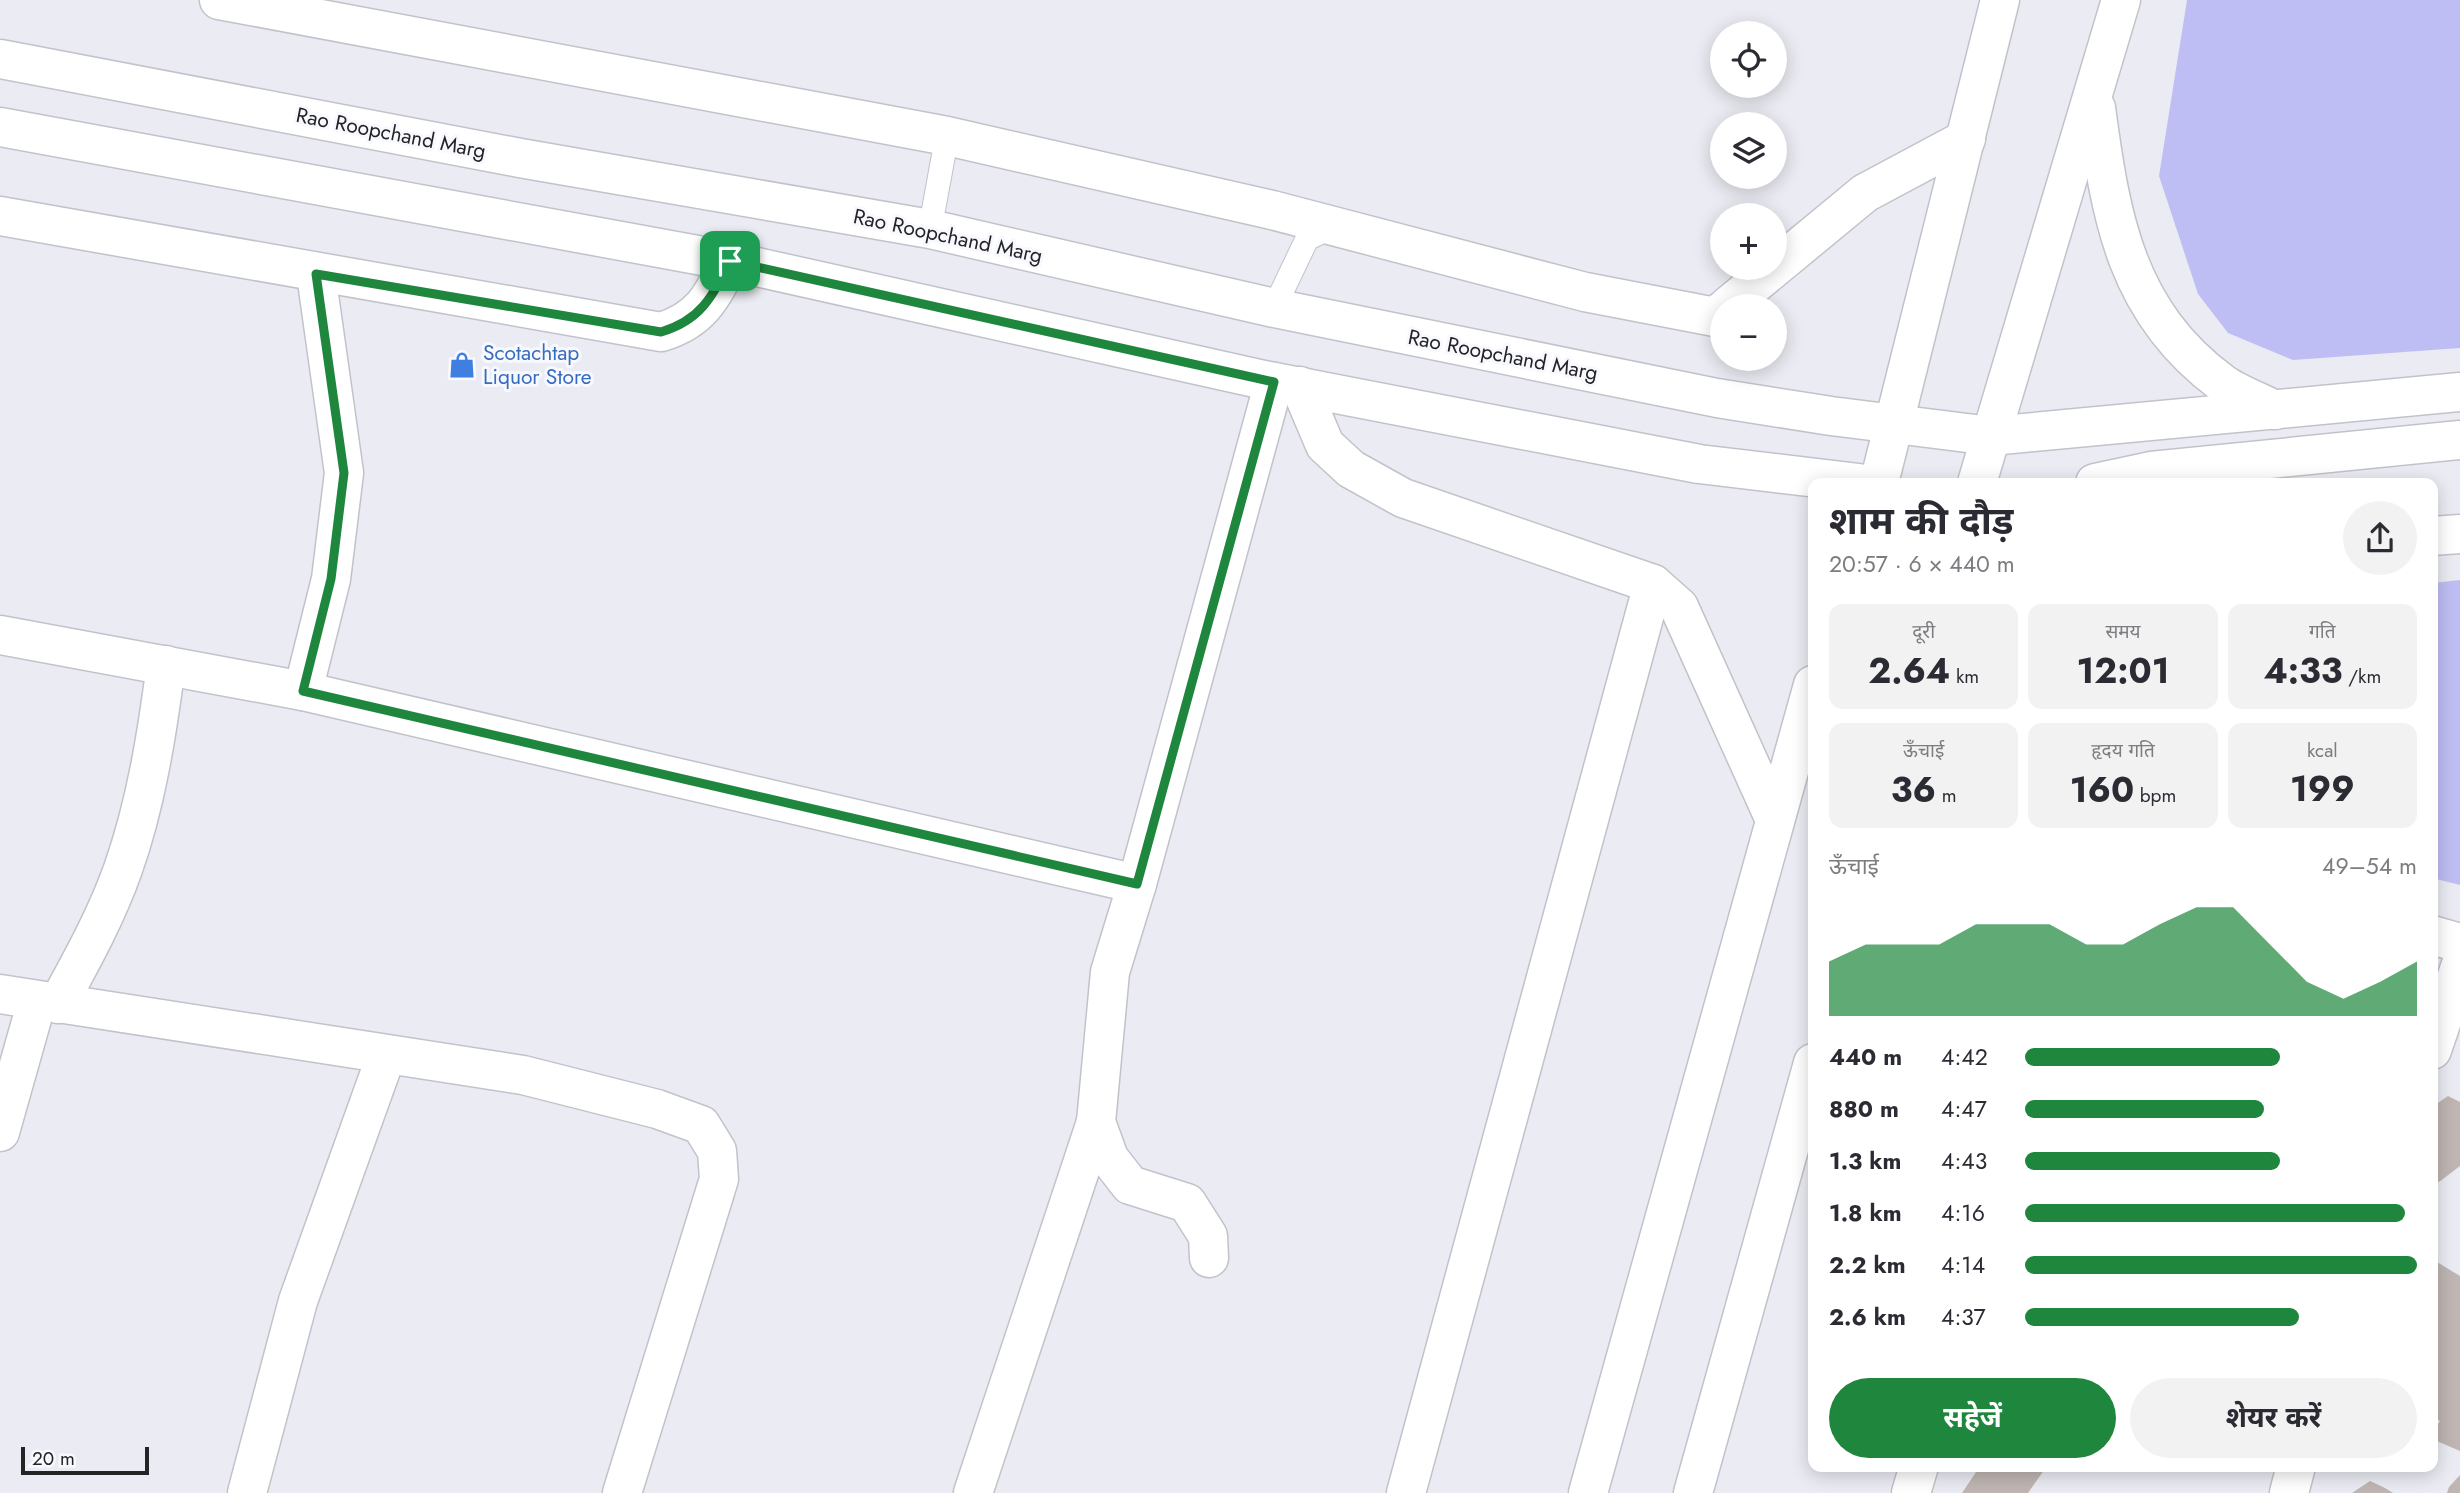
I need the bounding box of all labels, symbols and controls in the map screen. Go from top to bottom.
map controls [1710,21,1787,371]
button: locate [1710,21,1787,98]
street label: Rao Roopchand Marg [294,100,488,166]
button: layers [1710,112,1787,189]
street label: Rao Roopchand Marg [851,201,1045,271]
button: + [1710,203,1787,280]
pin [700,231,760,291]
icon: arrive [711,242,749,280]
button: − [1710,294,1787,371]
street label: Rao Roopchand Marg [1406,322,1600,388]
place label: Scotachtap Liquor Store [483,338,592,392]
shop icon: Scotachtap Liquor Store [447,350,477,380]
text: शाम की दौड़ [1829,493,2014,548]
button: share [2343,501,2417,575]
text: 20:57 · 6 × 440 m [1829,547,2015,581]
text: दूरी [1912,618,1935,645]
text: समय [2105,618,2141,645]
text: गति [2309,618,2336,645]
text: 2.64 [1868,646,1950,696]
text: 12:01 [2076,646,2170,696]
text: 4:33 [2263,646,2343,696]
text: km [1950,663,1979,690]
text: /km [2343,663,2381,690]
text: ऊँचाई [1903,737,1944,764]
text: हृदय गति [2091,737,2155,764]
text: kcal [2307,737,2338,764]
text: 199 [2290,764,2355,814]
text: 36 [1891,765,1936,815]
text: 160 [2070,765,2134,815]
text: m [1936,782,1957,809]
text: bpm [2134,782,2176,809]
text: ऊँचाई [1829,849,1879,883]
text: 49–54 m [2322,849,2417,883]
text: 440 m [1829,1040,1902,1074]
text: 4:42 [1941,1040,1988,1074]
text: 880 m [1829,1092,1899,1126]
text: 4:47 [1941,1092,1987,1126]
text: 1.3 km [1829,1144,1901,1178]
text: 4:43 [1941,1144,1987,1178]
text: 1.8 km [1829,1196,1902,1230]
text: 4:16 [1941,1196,1985,1230]
text: 2.2 km [1829,1248,1906,1282]
text: 4:14 [1941,1248,1985,1282]
text: 2.6 km [1829,1300,1906,1334]
text: 4:37 [1941,1300,1986,1334]
button: सहेजें [1829,1378,2116,1458]
button: शेयर करें [2130,1378,2417,1458]
scale bar [21,1444,149,1476]
text: 20 m [32,1445,75,1472]

